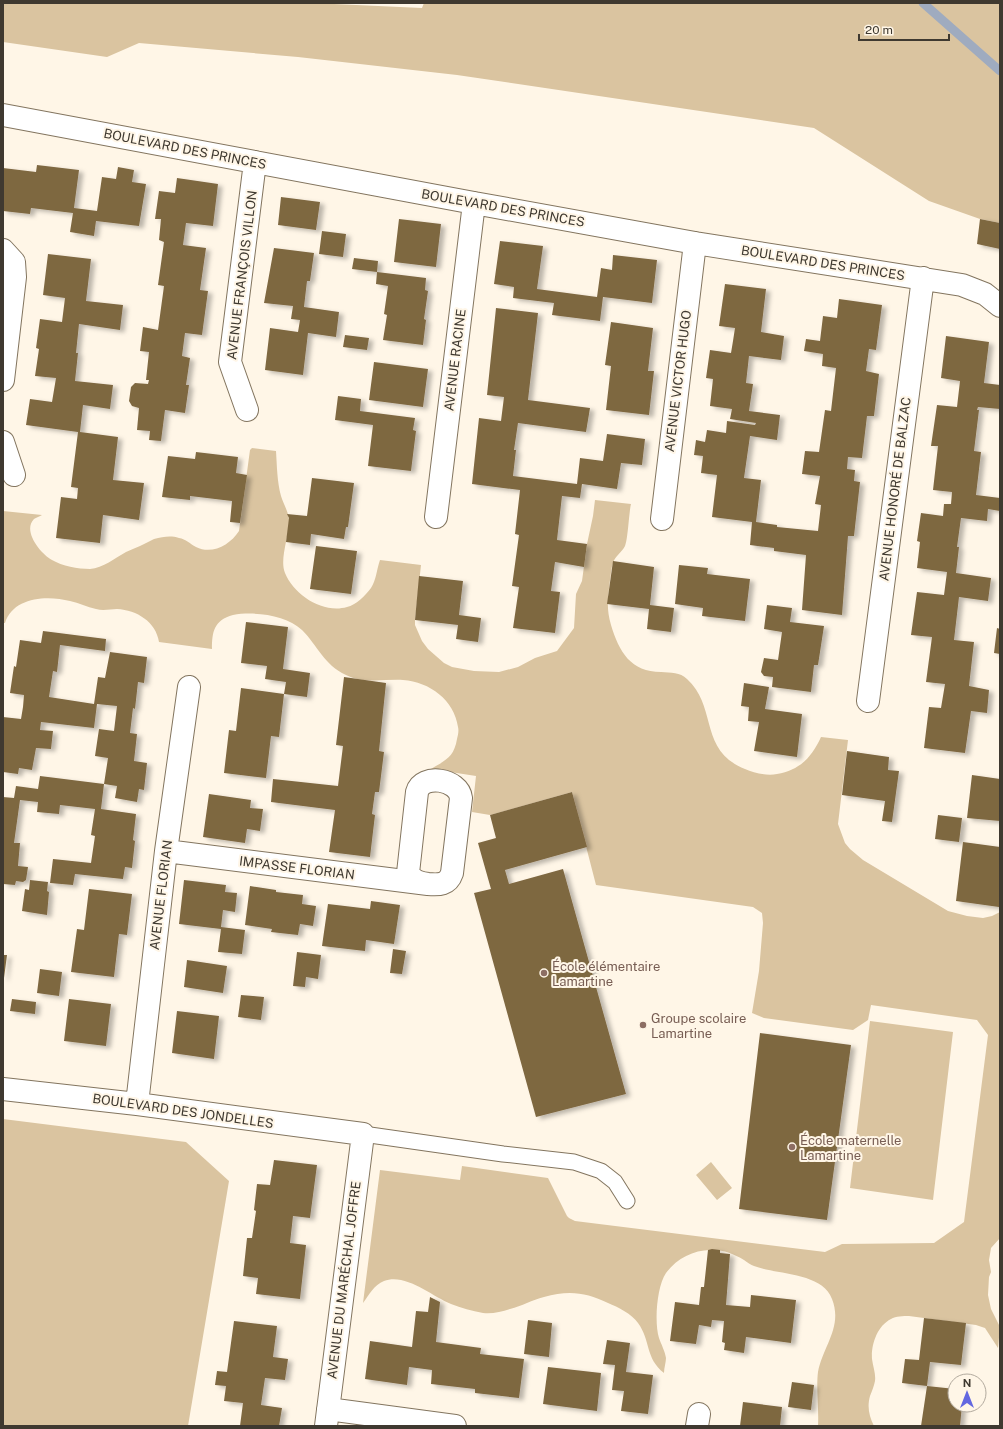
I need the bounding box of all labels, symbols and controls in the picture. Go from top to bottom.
scale bar [859,16,949,42]
text: 20 m [865,23,893,37]
street label: BOULEVARD DES PRINCES [102,126,268,172]
street label: BOULEVARD DES PRINCES [420,186,586,230]
street label: AVENUE FRANÇOIS VILLON [224,189,260,361]
street label: BOULEVARD DES PRINCES [740,243,906,283]
street label: AVENUE RACINE [441,308,469,412]
street label: AVENUE VICTOR HUGO [662,309,694,453]
street label: AVENUE HONORÉ DE BALZAC [875,396,914,582]
street label: AVENUE FLORIAN [147,839,175,951]
street label: IMPASSE FLORIAN [238,853,356,883]
place label: École élémentaire Lamartine [552,958,660,989]
marker: École élémentaire Lamartine [539,968,549,978]
place label: Groupe scolaire Lamartine [651,1011,746,1041]
marker: Groupe scolaire Lamartine [638,1020,648,1030]
street label: BOULEVARD DES JONDELLES [92,1091,274,1131]
place label: École maternelle Lamartine [800,1132,901,1163]
marker: École maternelle Lamartine [787,1142,797,1152]
street label: AVENUE DU MARÉCHAL JOFFRE [323,1180,364,1380]
north arrow [947,1373,987,1413]
text: N [963,1377,971,1389]

